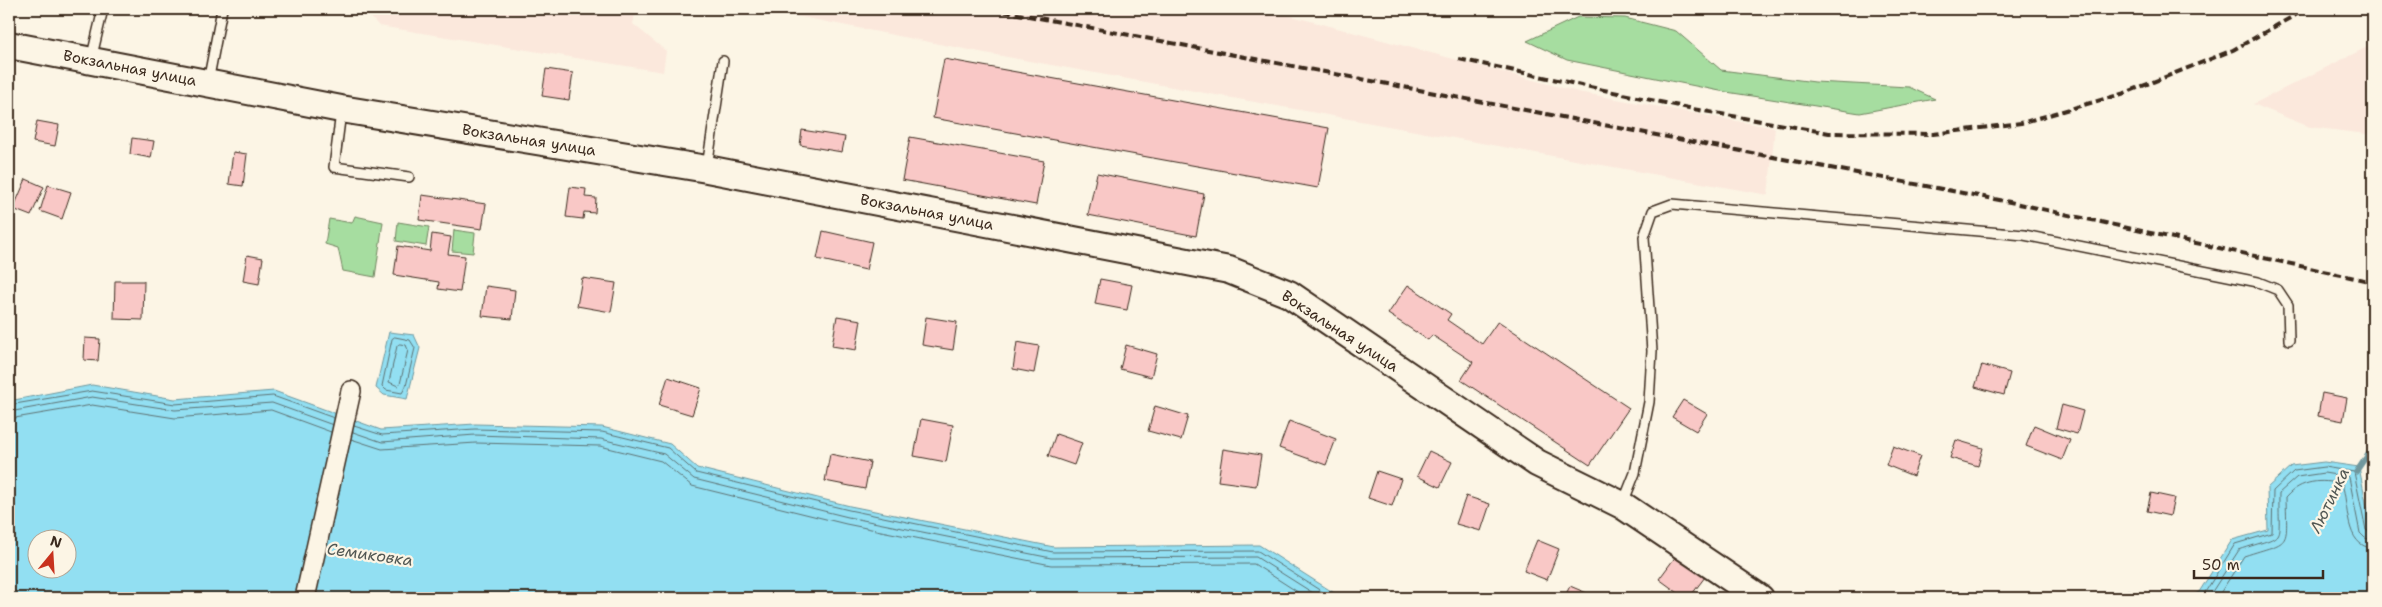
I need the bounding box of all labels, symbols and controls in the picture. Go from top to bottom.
street label: Вокзальная улица [62,45,199,91]
street label: Вокзальная улица [461,120,598,161]
street label: Вокзальная улица [859,189,996,235]
street label: Вокзальная улица [1278,286,1403,377]
water label: Лютинка [2304,464,2354,537]
north arrow [28,530,78,580]
text: N [48,531,64,552]
water label: Семиковка [326,538,414,571]
scale bar [2194,547,2323,579]
text: 50 m [2202,555,2240,575]

